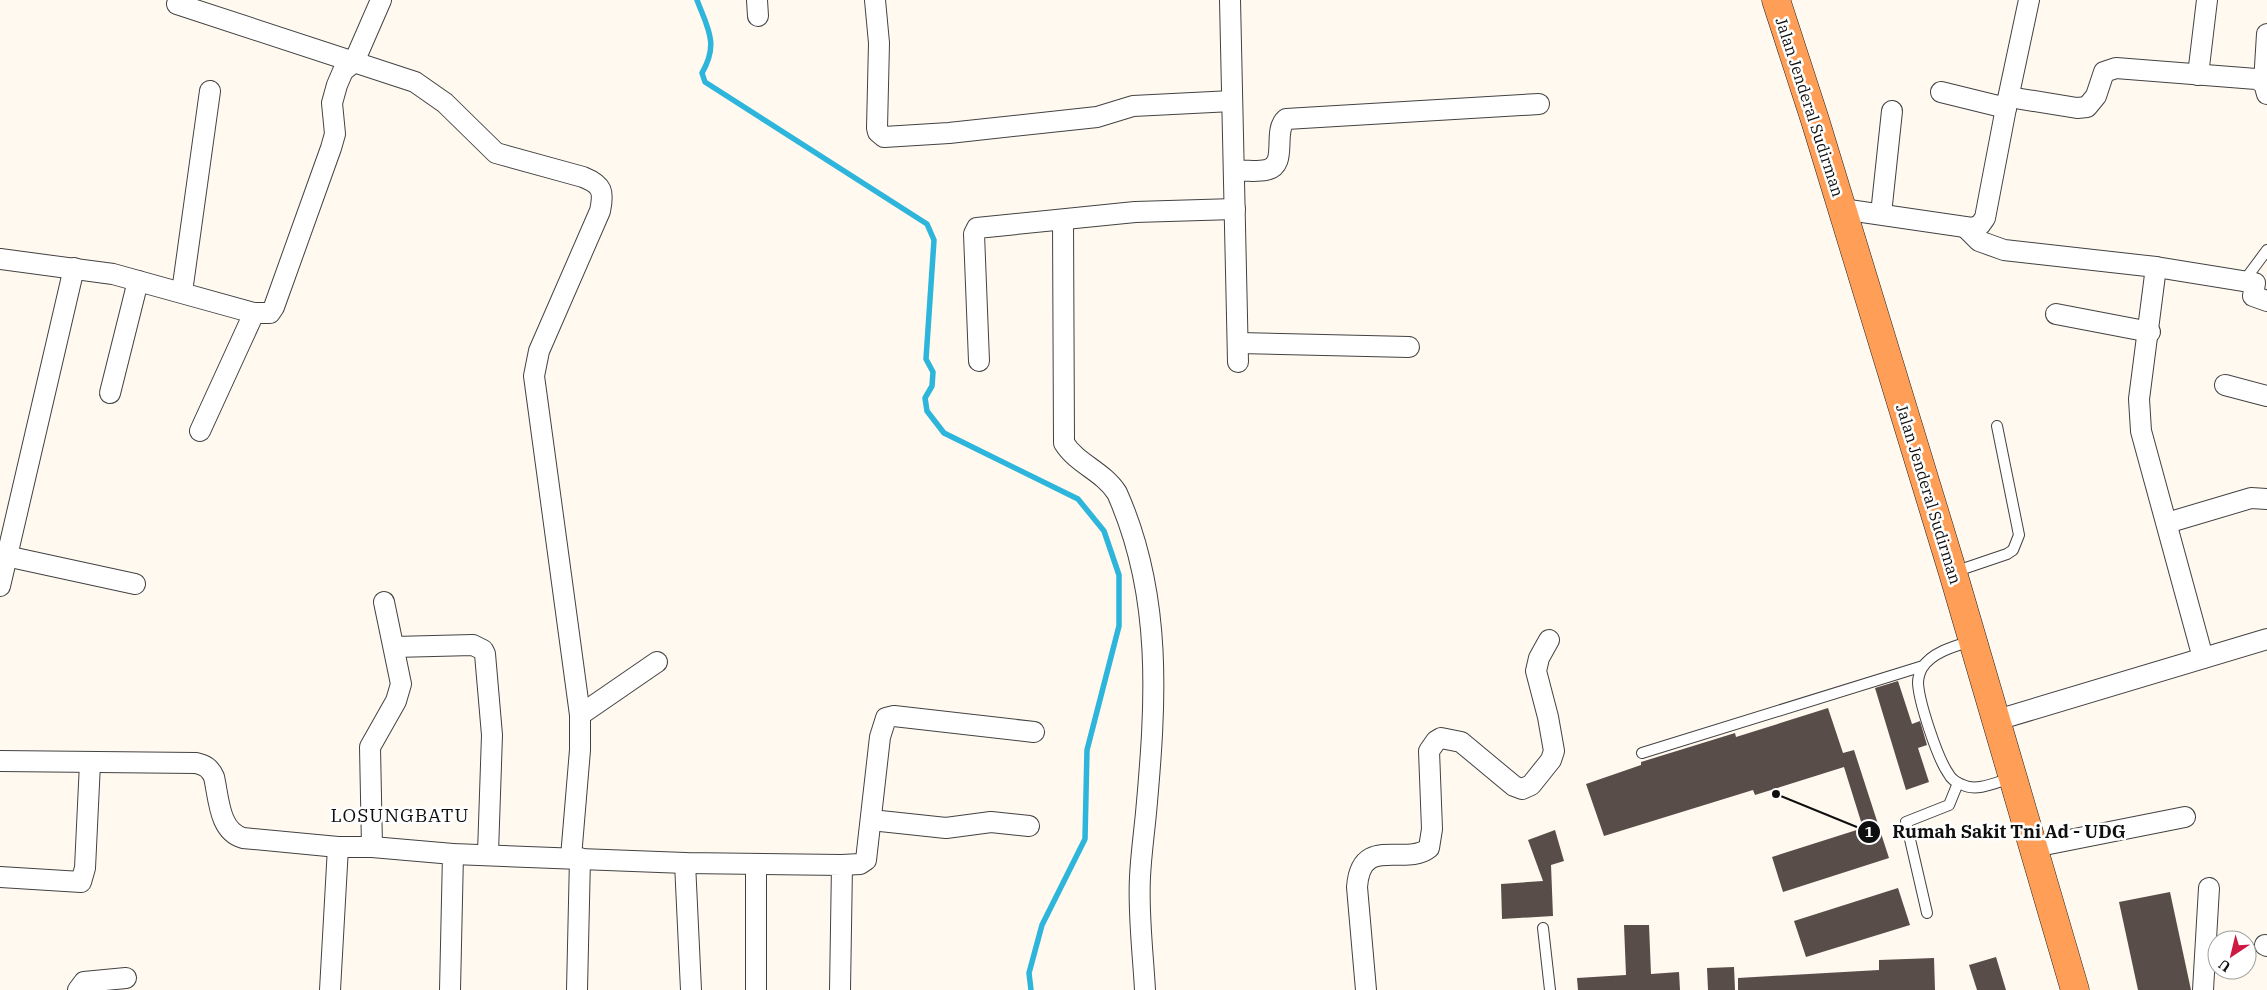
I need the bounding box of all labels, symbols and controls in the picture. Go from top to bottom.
street label: Jalan Jenderal Sudirman [1772,15,1848,199]
street label: Jalan Jenderal Sudirman [1892,401,1966,587]
district label: LOSUNGBATU [331,803,469,827]
callout: Rumah Sakit Tni Ad - UDG [1857,815,2135,848]
text: Rumah Sakit Tni Ad - UDG [1892,820,2126,843]
text: 1 [1864,822,1874,841]
north arrow [2207,930,2257,980]
text: U [2215,955,2234,976]

